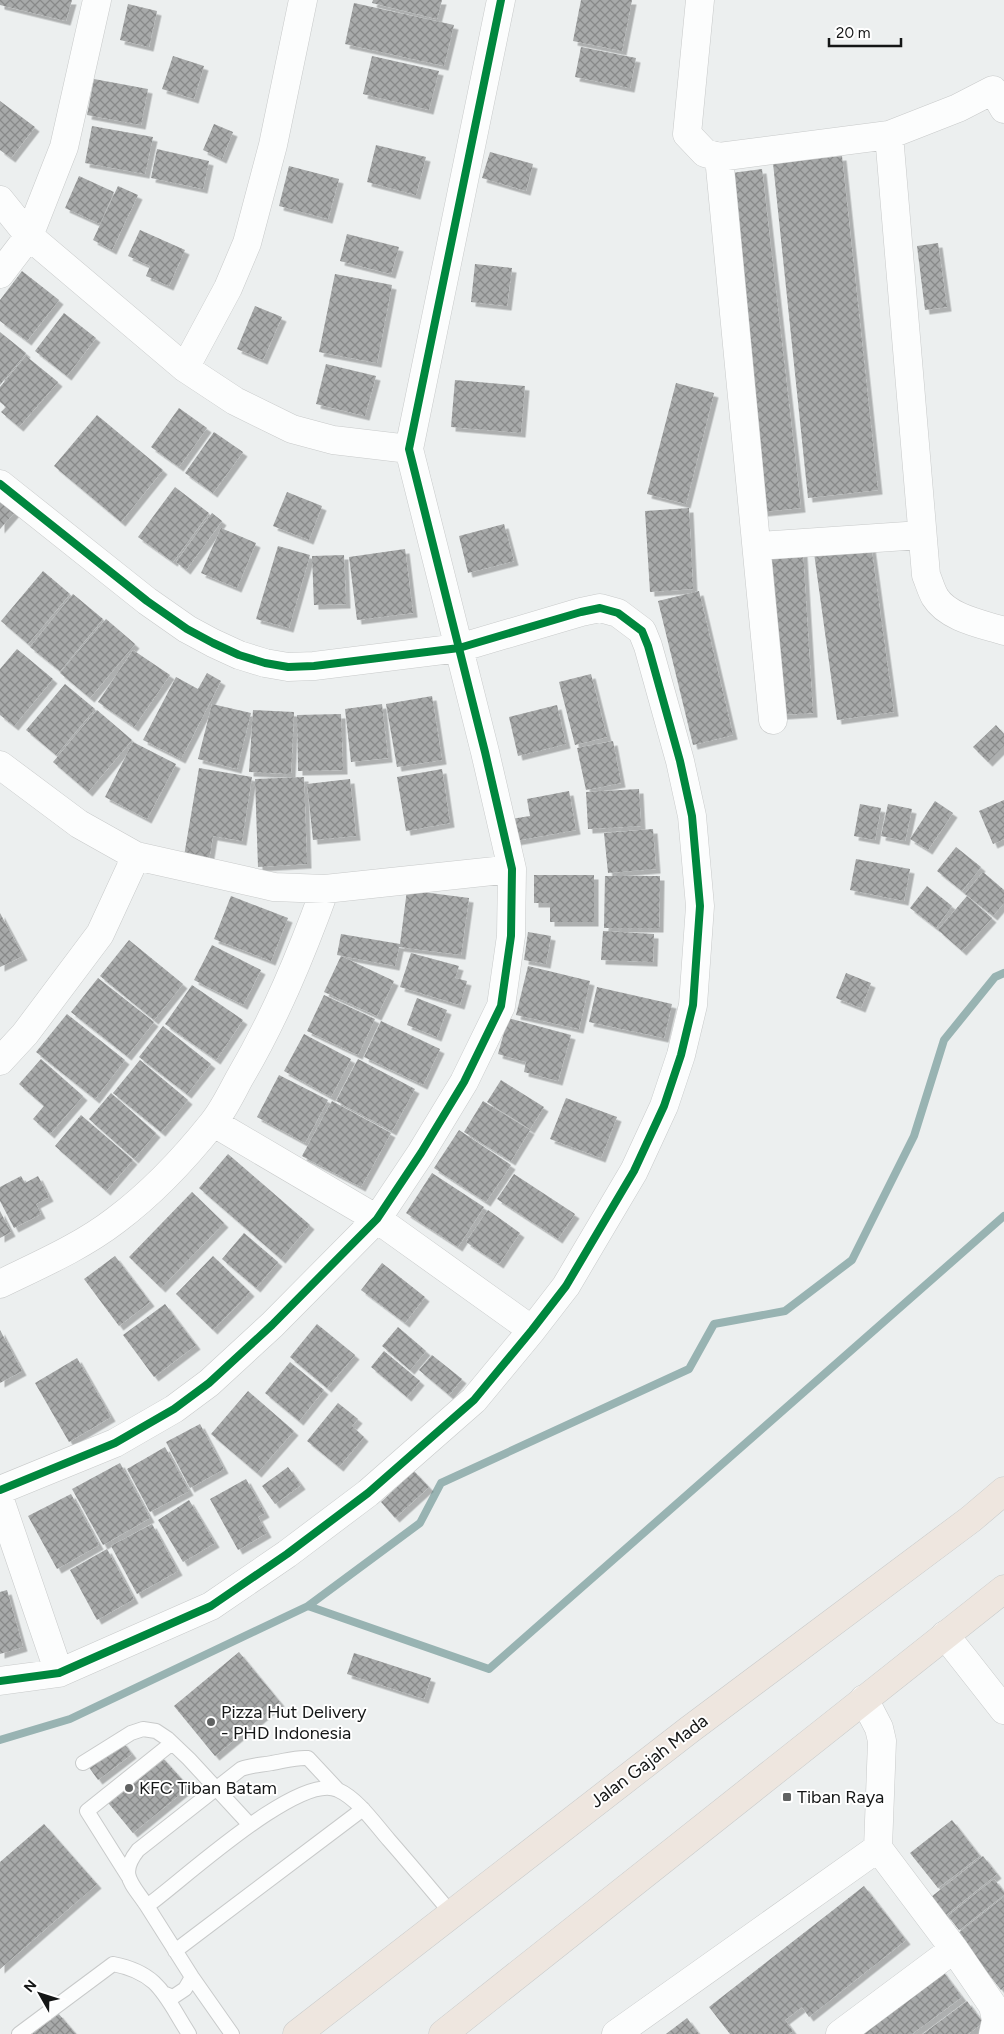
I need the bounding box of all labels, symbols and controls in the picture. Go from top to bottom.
scale bar [829,15,902,47]
text: 20 m [836,24,870,42]
place label: Pizza Hut Delivery - PHD Indonesia [221,1701,367,1744]
street label: Jalan Gajah Mada [586,1710,712,1812]
marker: Pizza Hut Delivery - PHD Indonesia [205,1716,217,1728]
place label: KFC Tiban Batam [139,1777,277,1799]
marker: KFC Tiban Batam [123,1782,135,1794]
place label: Tiban Raya [797,1786,884,1808]
marker: Tiban Raya [781,1791,793,1803]
north arrow [15,1969,65,2019]
text: N [20,1977,40,1996]

